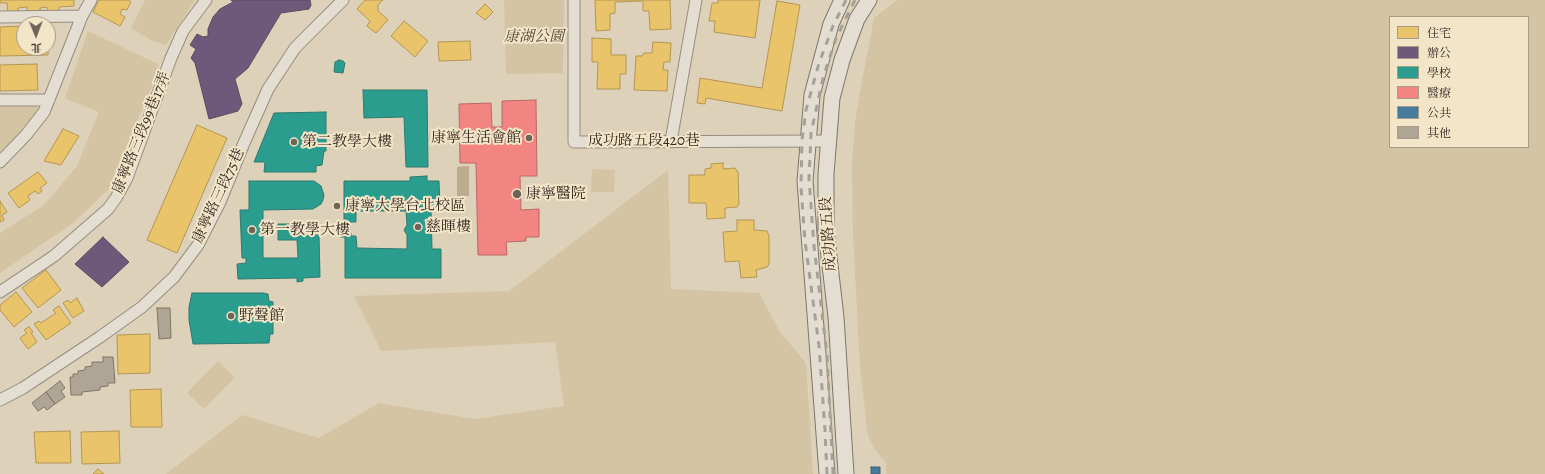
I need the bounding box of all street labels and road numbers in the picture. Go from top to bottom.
street label: 康寧路三段99巷17弄 [109,69,175,197]
street label: 成功路五段420巷 [588,132,700,150]
street label: 康寧路三段75巷 [189,146,249,246]
street label: 成功路五段 [817,196,841,272]

